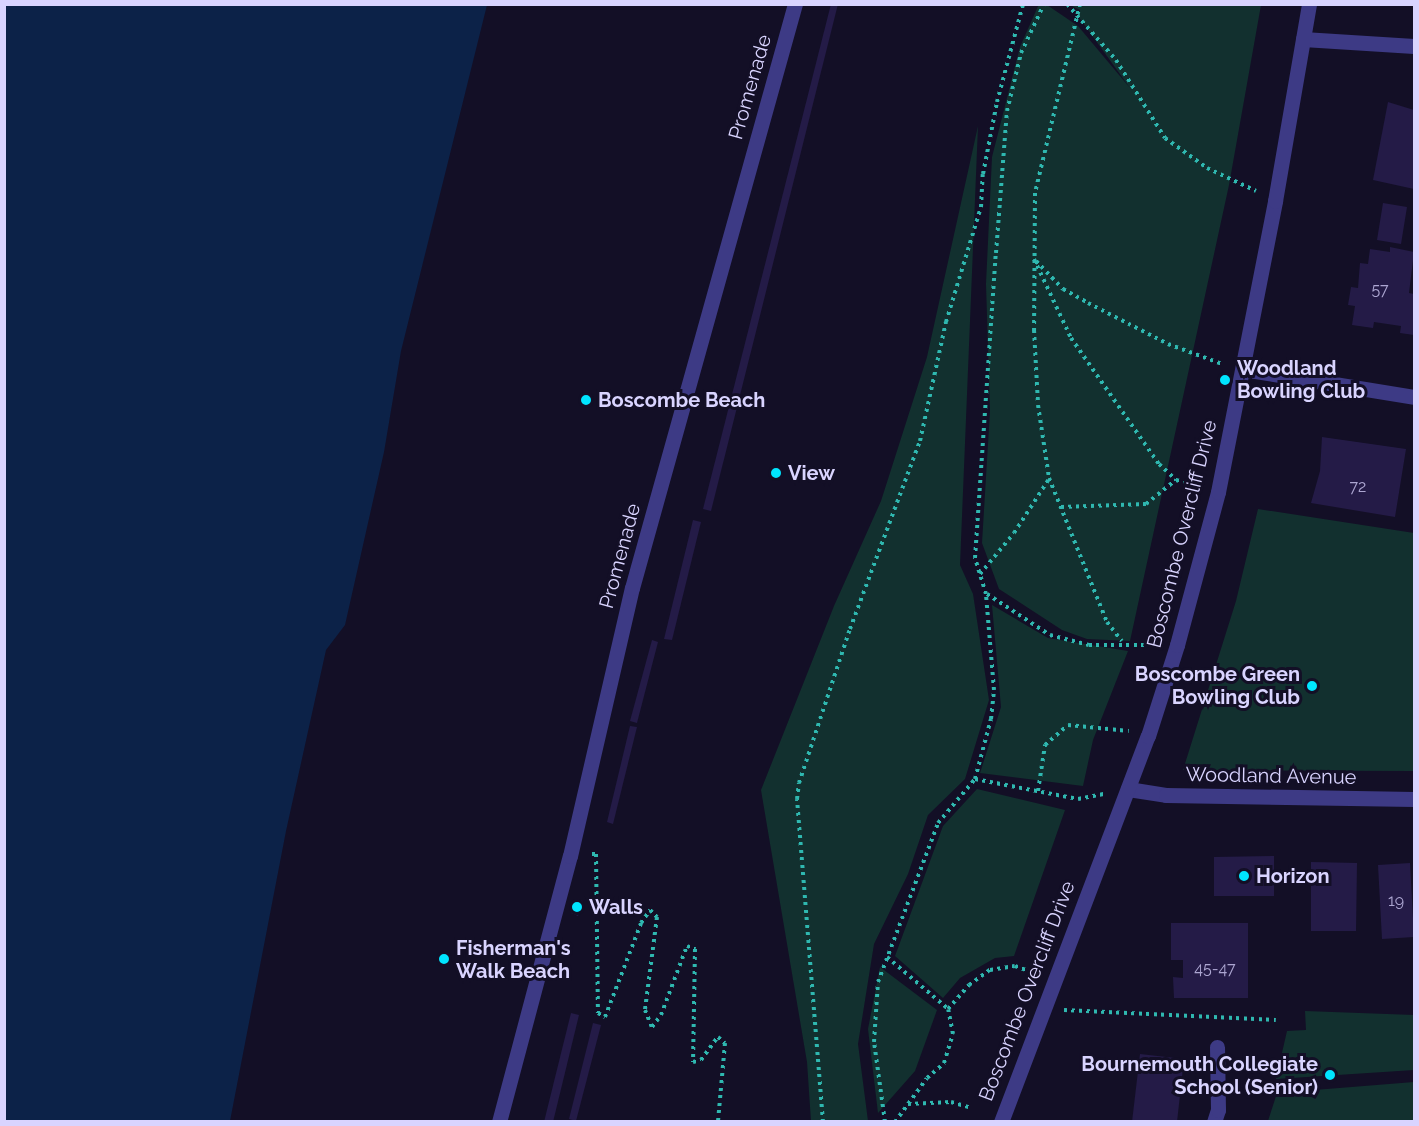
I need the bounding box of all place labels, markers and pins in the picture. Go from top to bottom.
place label: Woodland Bowling Club [1237,356,1365,403]
marker: Woodland Bowling Club [1218,373,1232,387]
place label: Boscombe Beach [598,388,765,412]
marker: Boscombe Beach [579,393,593,407]
place label: View [788,461,835,485]
marker: View [769,466,783,480]
place label: Boscombe Green Bowling Club [1135,662,1300,709]
marker: Boscombe Green Bowling Club [1305,679,1319,693]
place label: Horizon [1256,864,1330,888]
marker: Horizon [1237,869,1251,883]
place label: Walls [589,895,643,919]
marker: Walls [570,900,584,914]
place label: Fisherman's Walk Beach [456,936,571,983]
marker: Fisherman's Walk Beach [437,952,451,966]
place label: Bournemouth Collegiate School (Senior) [1081,1052,1318,1099]
marker: Bournemouth Collegiate School (Senior) [1323,1068,1337,1082]

